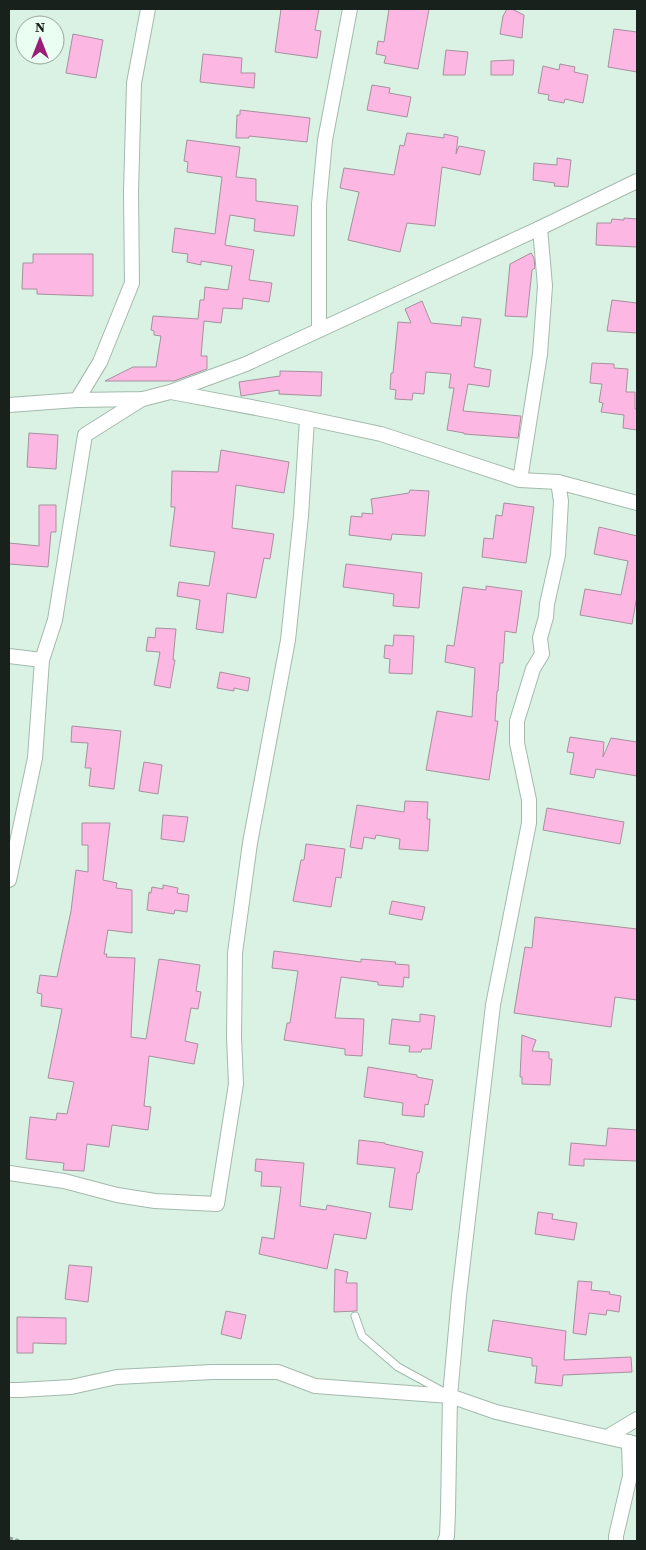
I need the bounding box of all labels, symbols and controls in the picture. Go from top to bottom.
north arrow [15,15,65,65]
text: N [35,17,45,37]

